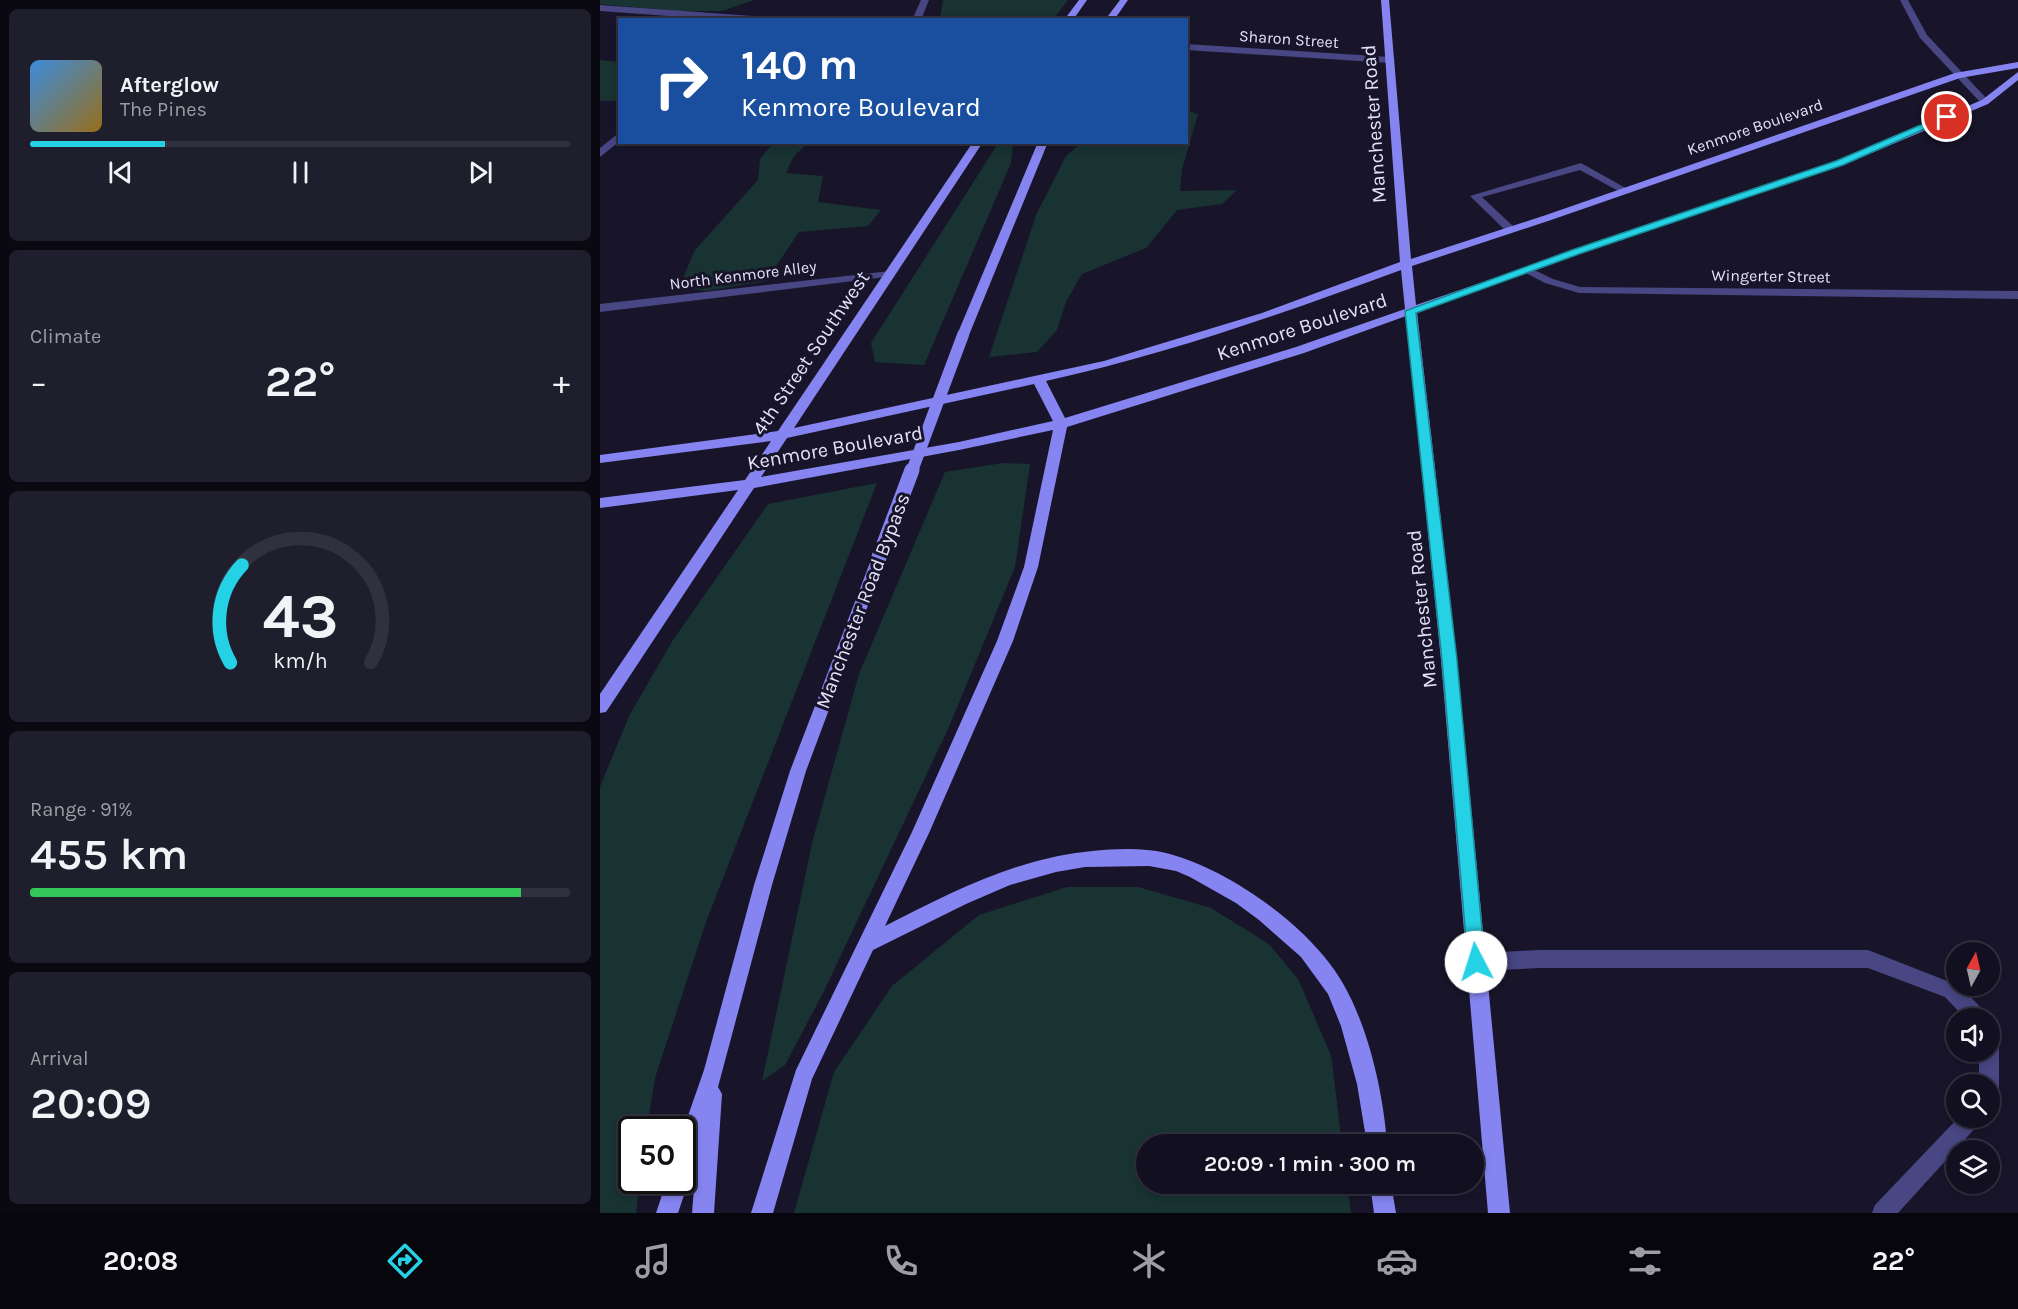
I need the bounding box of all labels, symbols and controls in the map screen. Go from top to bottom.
street label: Sharon Street [1238,26,1340,52]
text: 140 m [741,40,858,90]
icon: right [642,42,720,120]
street label: Manchester Road [1357,44,1391,204]
text: Afterglow [120,72,219,98]
text: Kenmore Boulevard [741,91,981,123]
pin [1921,91,1972,142]
street label: Kenmore Boulevard [1685,95,1825,159]
text: The Pines [120,98,207,121]
icon: arrive [1930,100,1963,133]
icon: previous [104,156,137,189]
icon: pause [284,156,317,189]
icon: next [464,156,497,189]
street label: North Kenmore Alley [668,256,818,293]
street label: Wingerter Street [1711,265,1831,287]
street label: 4th Street Southwest [748,266,875,439]
street label: Kenmore Boulevard [1214,289,1390,365]
text: Climate [30,325,101,348]
text: 22° [265,355,335,407]
text: − [30,363,47,401]
text: + [553,363,570,401]
street label: Kenmore Boulevard [745,421,925,475]
street label: Manchester Road Bypass [811,490,915,712]
street label: Manchester Road [1402,529,1442,689]
text: 43 [262,581,338,654]
text: km/h [273,649,327,674]
text: Range · 91% [30,798,133,821]
text: 455 km [30,828,188,880]
position arrow [1444,930,1508,994]
north arrow [1946,942,2000,996]
map controls [1946,942,2000,1194]
button: sound [1946,1008,2000,1062]
text: Arrival [30,1047,89,1070]
button: search [1946,1074,2000,1128]
text: 20:09 [30,1077,152,1129]
speed limit sign: 50 [618,1116,696,1194]
button: layers [1946,1140,2000,1194]
text: 20:09 · 1 min · 300 m [1204,1151,1416,1177]
icon: directions [384,1240,426,1282]
icon: music [632,1240,674,1282]
icon: phone [880,1240,922,1282]
icon: climate [1128,1240,1170,1282]
icon: car [1376,1240,1418,1282]
icon: filters [1624,1240,1666,1282]
text: 20:08 [103,1245,178,1277]
text: 22° [1872,1245,1915,1277]

